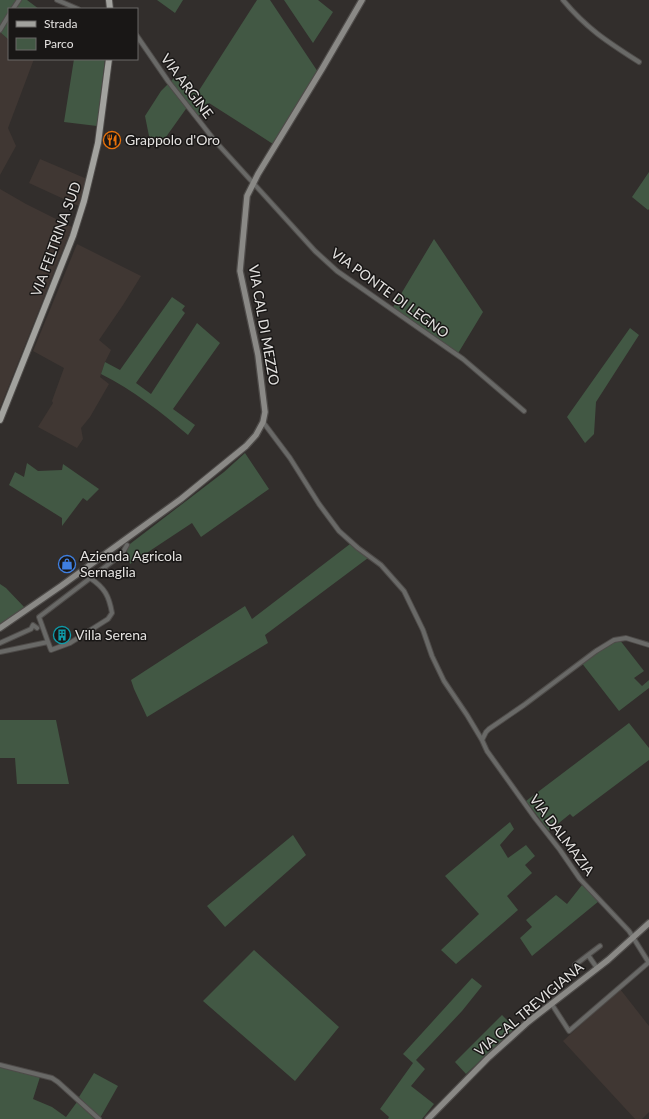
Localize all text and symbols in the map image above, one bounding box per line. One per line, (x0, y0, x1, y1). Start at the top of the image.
legend (8, 8, 138, 60)
text: Strada (44, 16, 77, 31)
text: Parco (44, 36, 74, 51)
street label: VIA ARGINE (158, 50, 217, 121)
restaurant icon: Grappolo d'Oro (102, 130, 122, 150)
place label: Grappolo d'Oro (125, 131, 220, 148)
street label: VIA FELTRINA SUD (27, 179, 84, 298)
street label: VIA PONTE DI LEGNO (328, 244, 453, 341)
street label: VIA CAL DI MEZZO (246, 263, 283, 387)
place label: Azienda Agricola Sernaglia (80, 547, 182, 580)
shop icon: Azienda Agricola Sernaglia (57, 554, 77, 574)
building icon: Villa Serena (52, 625, 72, 645)
place label: Villa Serena (75, 626, 147, 643)
street label: VIA DALMAZIA (526, 791, 599, 879)
street label: VIA CAL TREVIGIANA (471, 958, 587, 1059)

